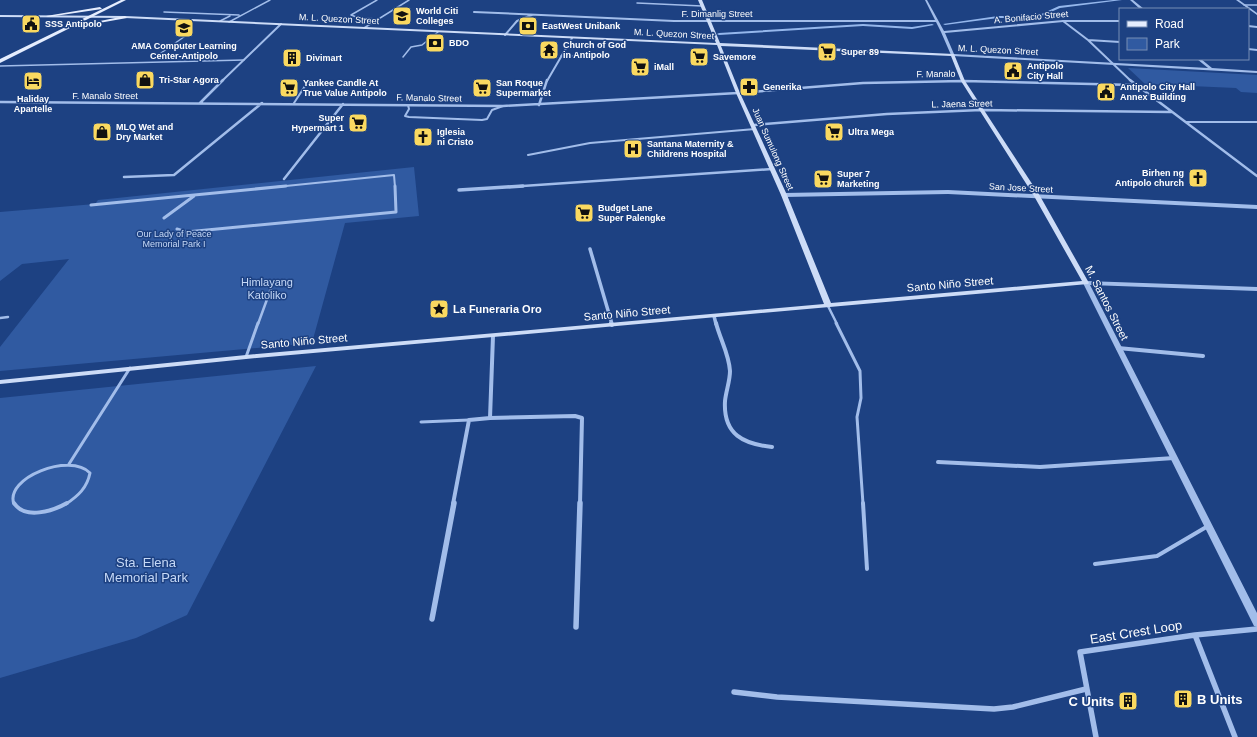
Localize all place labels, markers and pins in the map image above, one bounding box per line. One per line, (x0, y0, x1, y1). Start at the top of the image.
school or university icon: World Citi Colleges (391, 5, 413, 27)
place label: World Citi Colleges (416, 6, 458, 26)
public building icon: SSS Antipolo (20, 13, 42, 35)
bank icon: EastWest Unibank (517, 15, 539, 37)
school or university icon: AMA Computer Learning Center-Antipolo (173, 17, 195, 39)
place label: SSS Antipolo (45, 19, 102, 29)
place label: EastWest Unibank (542, 21, 621, 31)
bank icon: BDO (424, 32, 446, 54)
place label: BDO (449, 38, 469, 48)
temple icon: Church of God in Antipolo (538, 39, 560, 61)
place label: Church of God in Antipolo (563, 40, 626, 60)
place label: AMA Computer Learning Center-Antipolo (131, 41, 237, 61)
supermarket icon: Super 89 (816, 41, 838, 63)
supermarket icon: Savemore (688, 46, 710, 68)
building icon: Divimart (281, 47, 303, 69)
place label: Super 89 (841, 47, 879, 57)
place label: Savemore (713, 52, 756, 62)
place label: Divimart (306, 53, 342, 63)
supermarket icon: iMall (629, 56, 651, 78)
public building icon: Antipolo City Hall (1002, 60, 1024, 82)
place label: Antipolo City Hall (1027, 61, 1064, 81)
place label: iMall (654, 62, 674, 72)
shop icon: Tri-Star Agora (134, 69, 156, 91)
hotel icon: Haliday Apartelle (22, 70, 44, 92)
place label: Tri-Star Agora (159, 75, 220, 85)
pharmacy icon: Generika (738, 76, 760, 98)
supermarket icon: Yankee Candle At True Value Antipolo (278, 77, 300, 99)
supermarket icon: San Roque Supermarket (471, 77, 493, 99)
place label: Yankee Candle At True Value Antipolo (303, 78, 387, 98)
place label: San Roque Supermarket (496, 78, 551, 98)
public building icon: Antipolo City Hall Annex Building (1095, 81, 1117, 103)
place label: Generika (763, 82, 803, 92)
place label: Antipolo City Hall Annex Building (1120, 82, 1195, 102)
place label: Haliday Apartelle (14, 94, 52, 114)
supermarket icon: Super Hypermart 1 (347, 112, 369, 134)
place label: Super Hypermart 1 (291, 113, 344, 133)
shop icon: MLQ Wet and Dry Market (91, 121, 113, 143)
supermarket icon: Ultra Mega (823, 121, 845, 143)
place label: MLQ Wet and Dry Market (116, 122, 173, 142)
church icon: Iglesia ni Cristo (412, 126, 434, 148)
place label: Iglesia ni Cristo (437, 127, 474, 147)
place label: Ultra Mega (848, 127, 895, 137)
hospital icon: Santana Maternity & Childrens Hospital (622, 138, 644, 160)
place label: Santana Maternity & Childrens Hospital (647, 139, 734, 159)
church icon: Birhen ng Antipolo church (1187, 167, 1209, 189)
supermarket icon: Super 7 Marketing (812, 168, 834, 190)
place label: Birhen ng Antipolo church (1115, 168, 1184, 188)
place label: Super 7 Marketing (837, 169, 880, 189)
supermarket icon: Budget Lane Super Palengke (573, 202, 595, 224)
place label: Budget Lane Super Palengke (598, 203, 666, 223)
place icon: La Funeraria Oro (428, 298, 450, 320)
place label: La Funeraria Oro (453, 303, 542, 315)
building icon: B Units (1172, 688, 1194, 710)
building icon: C Units (1117, 690, 1139, 712)
place label: B Units (1197, 692, 1243, 707)
place label: C Units (1069, 694, 1114, 709)

